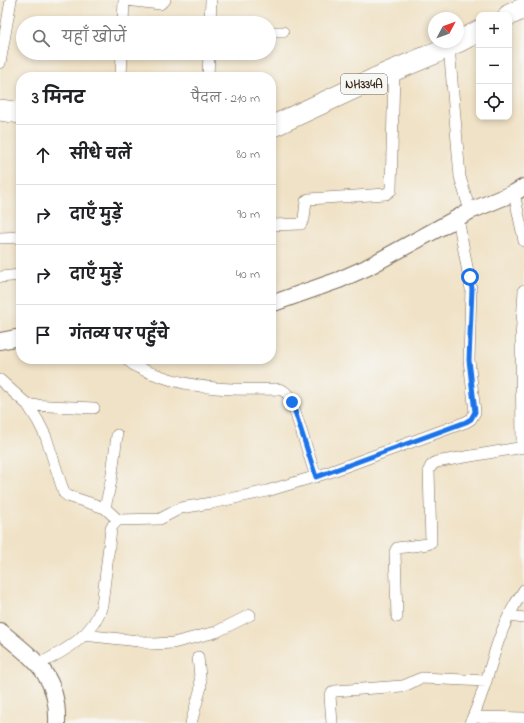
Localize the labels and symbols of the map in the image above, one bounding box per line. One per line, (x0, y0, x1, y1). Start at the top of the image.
north arrow (428, 12, 464, 48)
road number: NH334A (341, 74, 387, 94)
route start (461, 268, 479, 286)
route end (283, 393, 301, 411)

